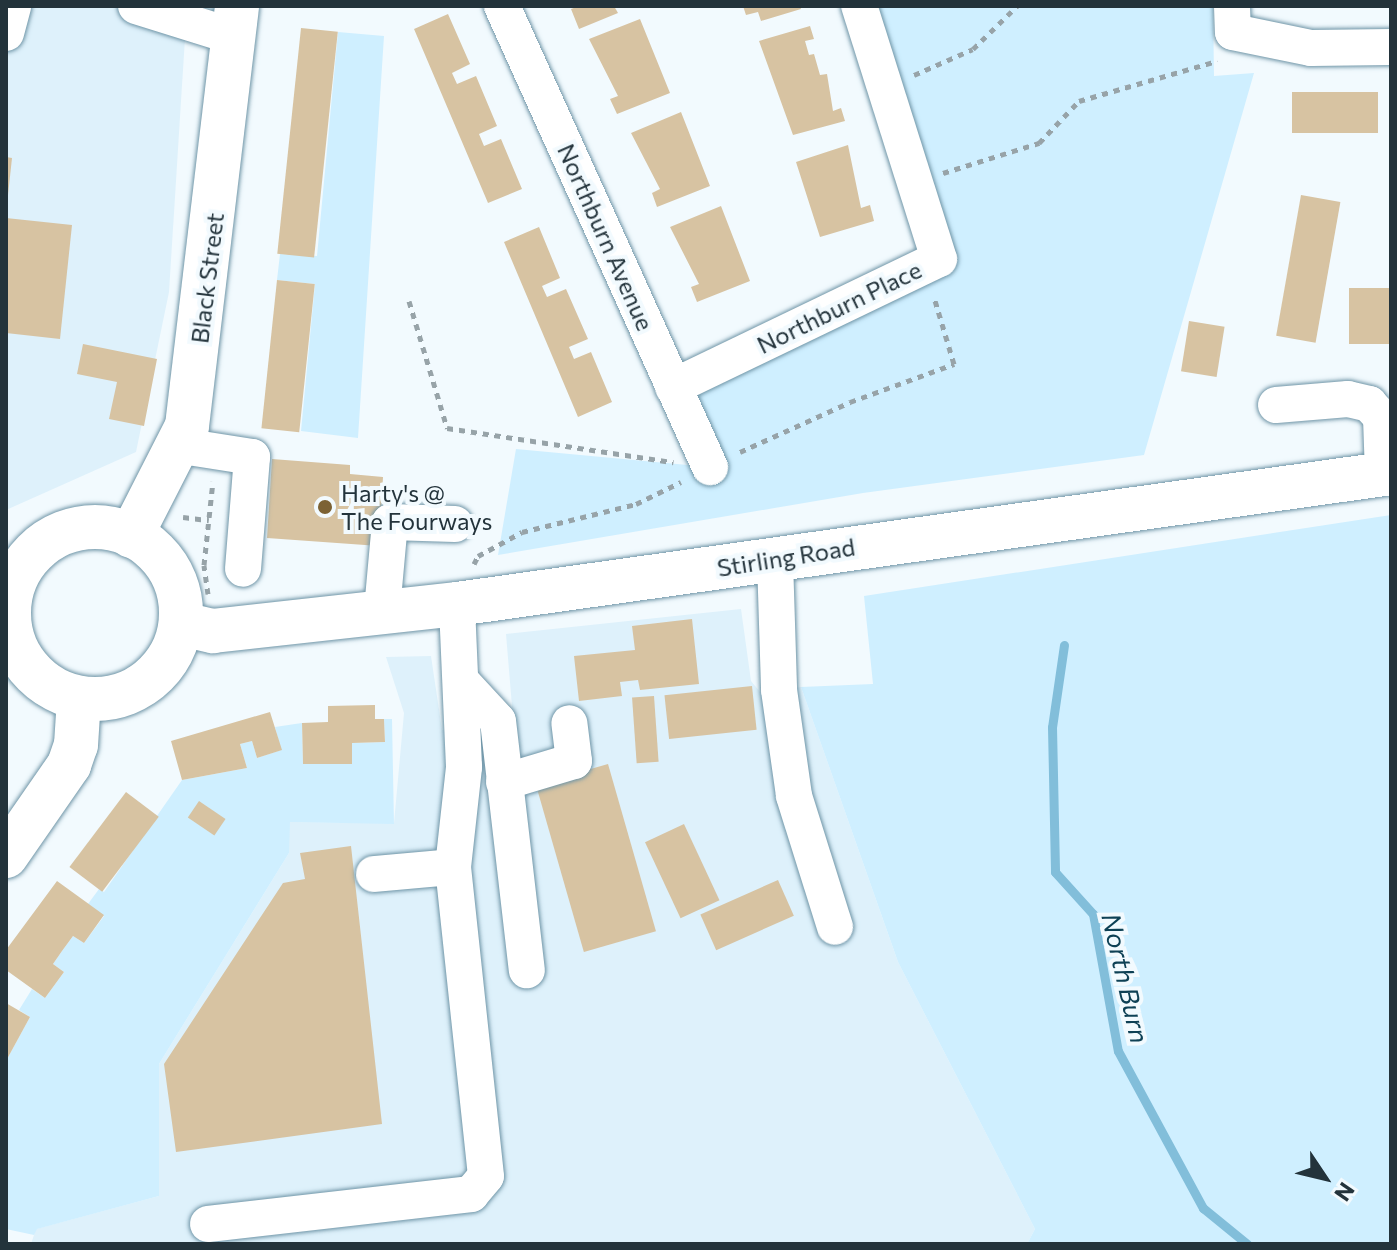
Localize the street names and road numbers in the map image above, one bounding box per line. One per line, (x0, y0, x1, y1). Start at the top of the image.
street label: Northburn Avenue (552, 139, 660, 335)
street label: Black Street (185, 211, 229, 345)
street label: Northburn Place (752, 255, 926, 359)
street label: Stirling Road (715, 532, 857, 582)

